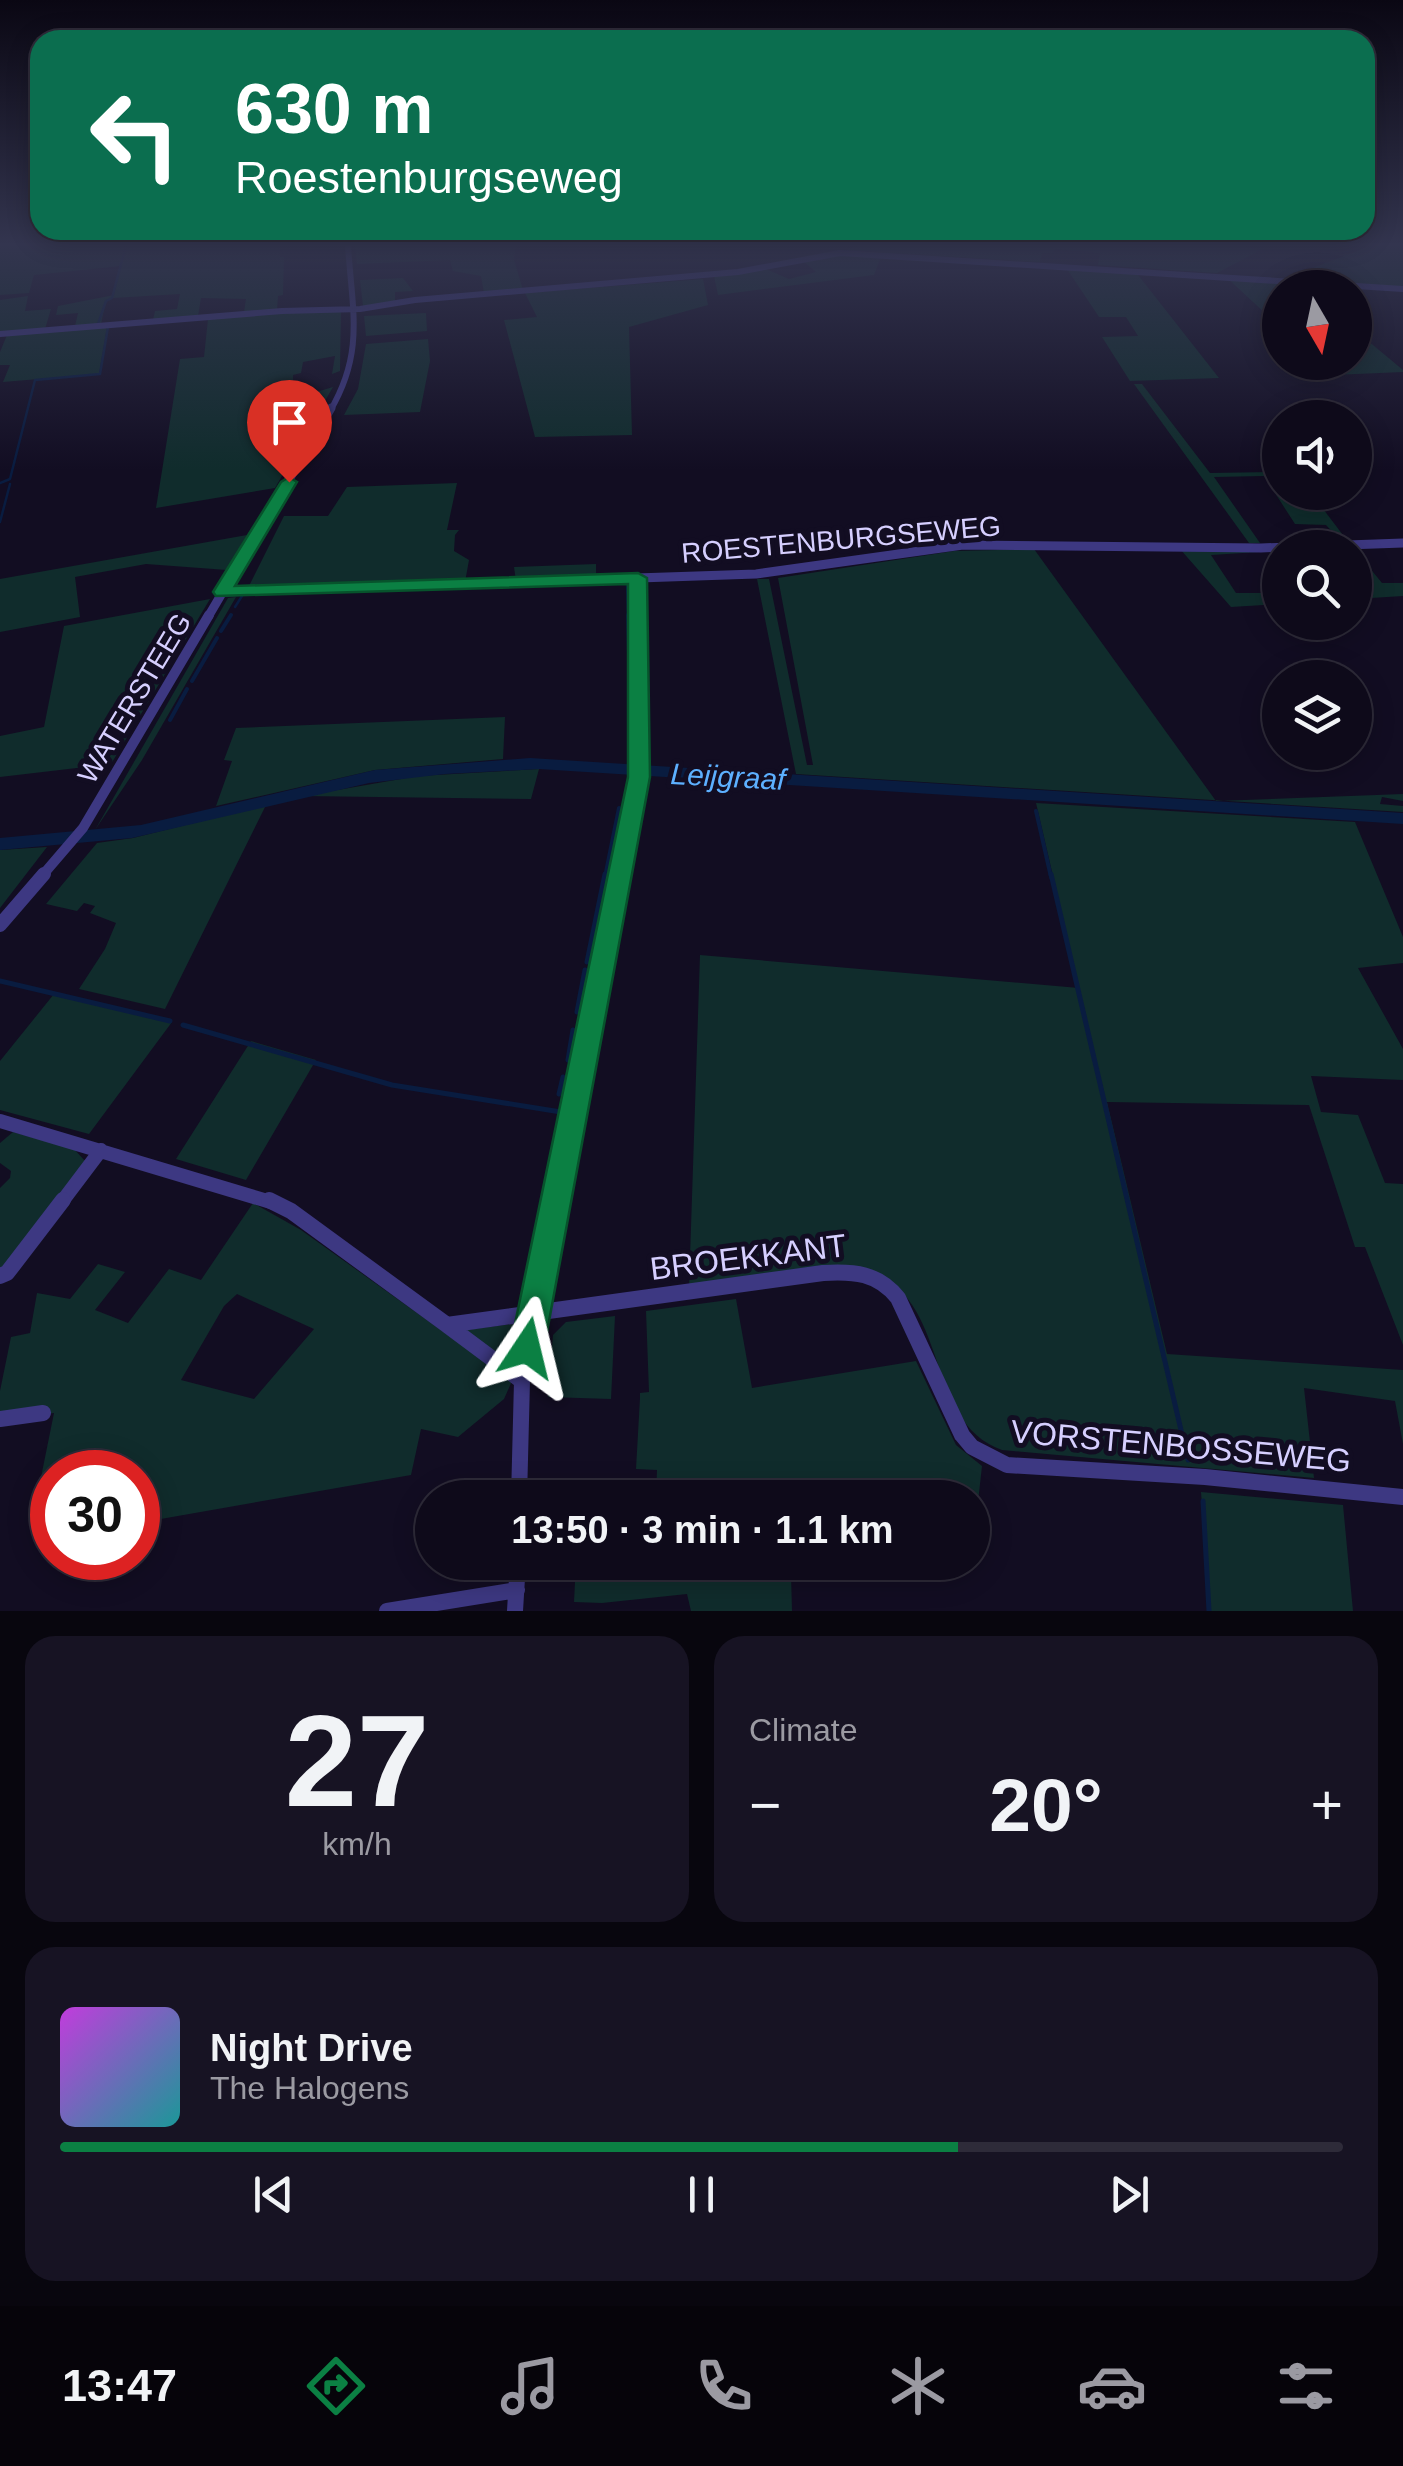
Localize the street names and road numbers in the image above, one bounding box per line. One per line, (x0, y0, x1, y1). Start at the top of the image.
street label: ROESTENBURGSEWEG (680, 510, 1002, 569)
street label: WATERSTEEG (71, 608, 197, 789)
street label: BROEKKANT (648, 1227, 848, 1287)
street label: VORSTENBOSSEWEG (1009, 1413, 1353, 1479)

